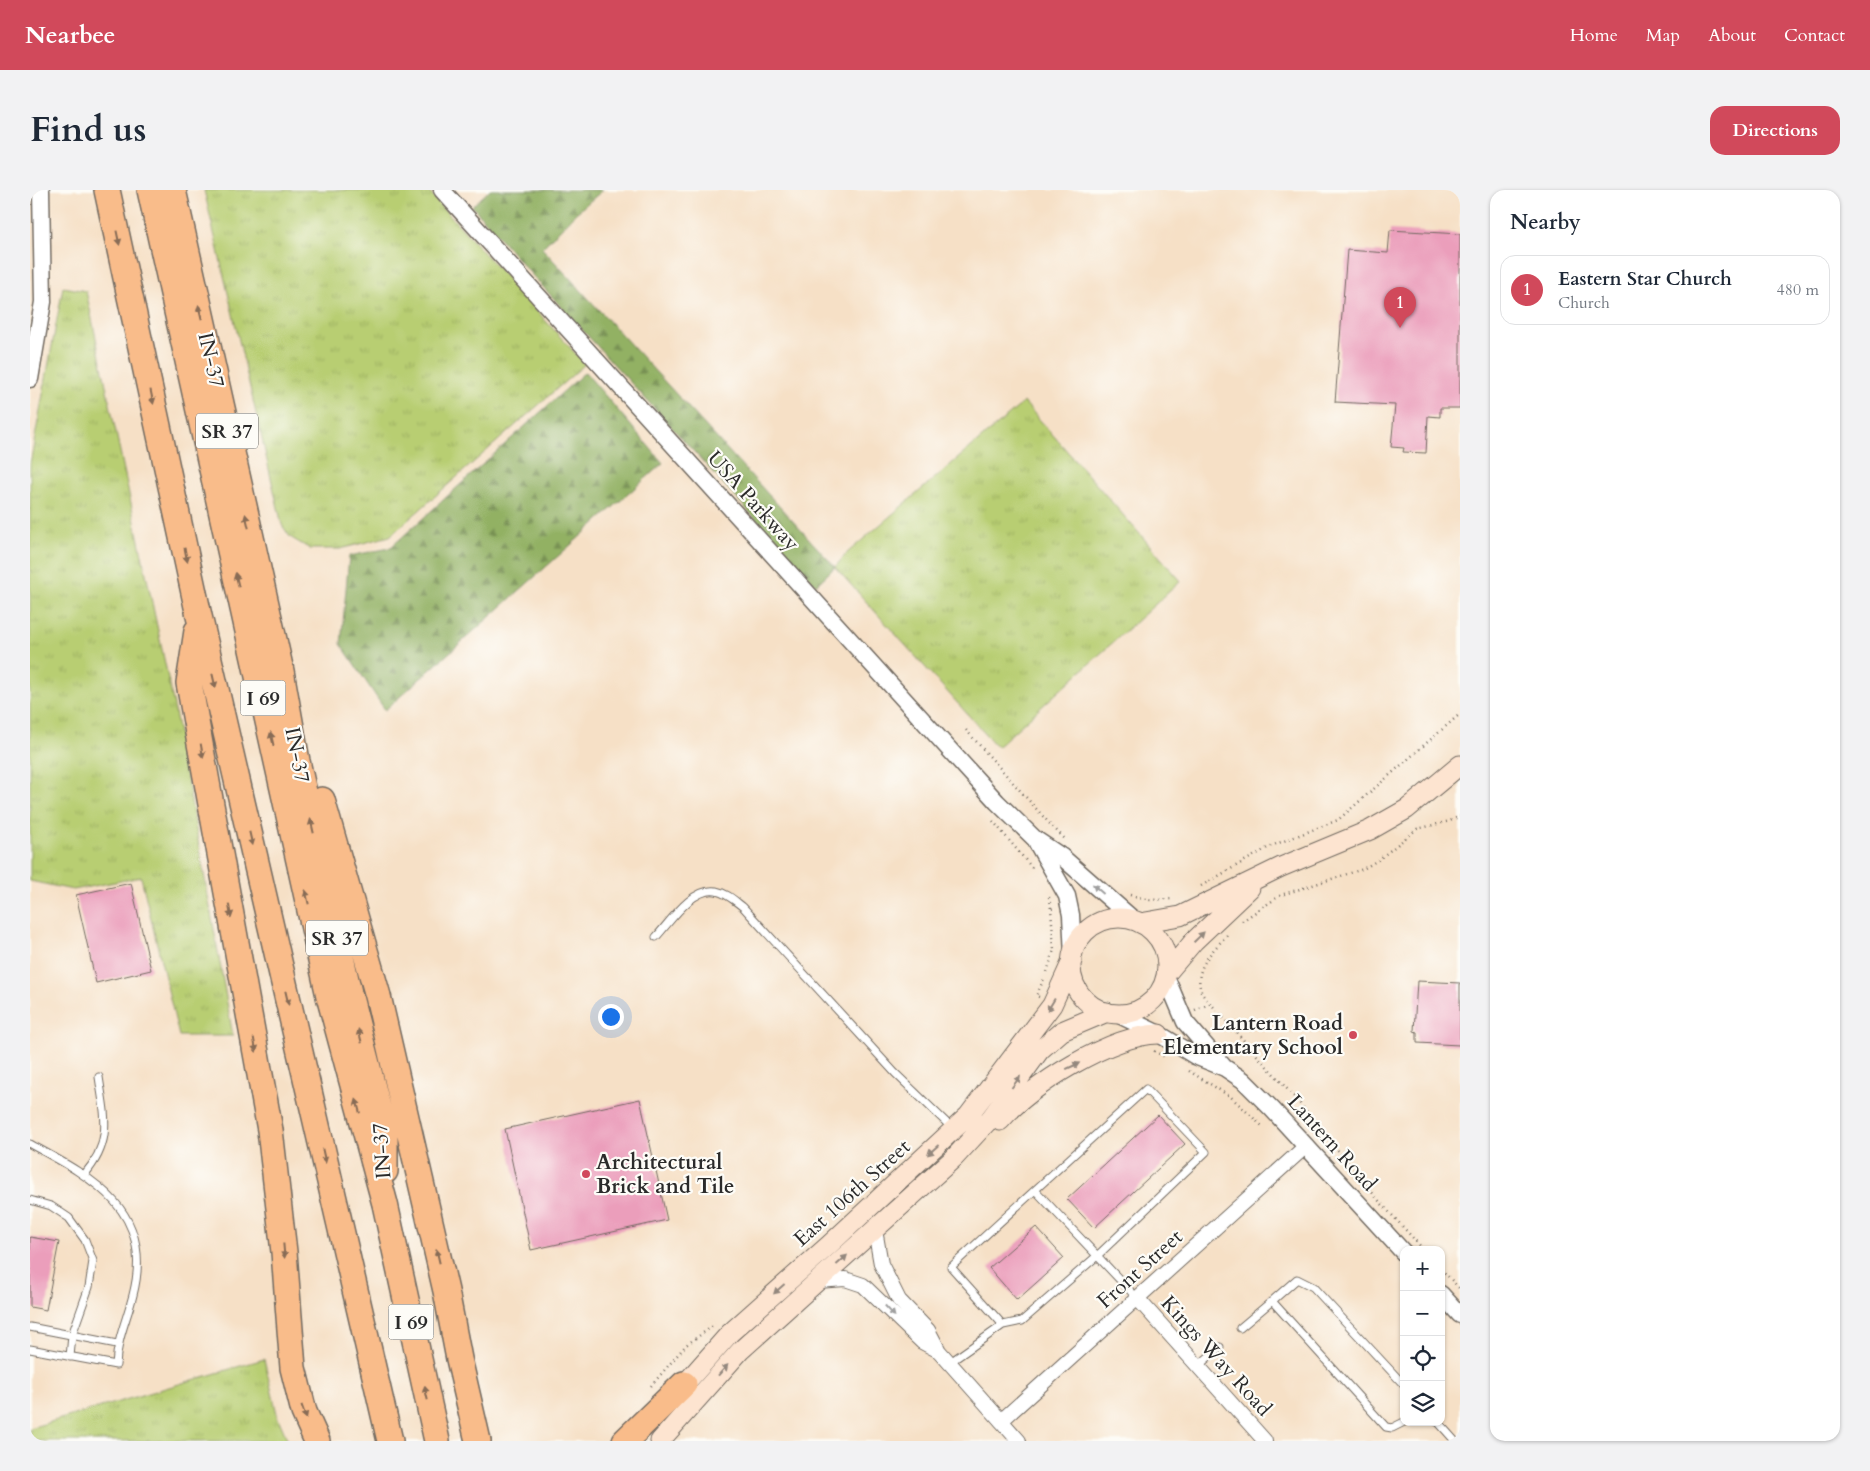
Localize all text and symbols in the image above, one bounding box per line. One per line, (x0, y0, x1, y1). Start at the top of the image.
text: Nearbee (25, 19, 115, 52)
text: Home (1570, 23, 1618, 48)
text: Map (1646, 23, 1680, 48)
text: About (1708, 23, 1756, 48)
text: Contact (1784, 23, 1845, 48)
text: Find us (30, 106, 146, 154)
button: Directions (1710, 106, 1840, 155)
text: Nearby (1510, 208, 1581, 237)
one-way arrow (114, 230, 122, 245)
text: Eastern Star Church (1558, 266, 1732, 292)
text: 1 (1523, 279, 1531, 301)
text: 480 m (1777, 279, 1819, 301)
pin: 1 (1384, 287, 1416, 328)
text: Church (1558, 292, 1610, 314)
one-way arrow (196, 304, 204, 319)
street label: IN-37 (191, 329, 231, 391)
one-way arrow (148, 389, 156, 404)
road number: SR 37 (196, 414, 258, 448)
street label: USA Parkway (700, 445, 806, 557)
one-way arrow (243, 514, 251, 529)
one-way arrow (182, 548, 190, 563)
one-way arrow (233, 573, 241, 588)
one-way arrow (210, 673, 218, 688)
road number: I 69 (240, 680, 286, 716)
street label: IN-37 (277, 725, 317, 785)
one-way arrow (268, 731, 276, 746)
one-way arrow (198, 743, 206, 759)
one-way arrow (308, 819, 316, 834)
one-way arrow (247, 832, 255, 847)
one-way arrow (1092, 883, 1104, 895)
one-way arrow (303, 890, 311, 905)
one-way arrow (227, 903, 235, 919)
road number: SR 37 (306, 920, 368, 956)
one-way arrow (1193, 931, 1205, 943)
one-way arrow (283, 990, 291, 1005)
one-way arrow (1047, 997, 1055, 1012)
your location (598, 1004, 624, 1030)
place label: Lantern Road Elementary School (1163, 1009, 1343, 1062)
one-way arrow (356, 1028, 364, 1043)
marker: Lantern Road Elementary School (1347, 1029, 1359, 1041)
one-way arrow (252, 1038, 260, 1054)
one-way arrow (1066, 1061, 1080, 1069)
one-way arrow (1011, 1076, 1022, 1089)
street label: Lantern Road (1281, 1088, 1383, 1198)
one-way arrow (354, 1099, 362, 1114)
street label: IN-37 (366, 1122, 398, 1180)
street label: East 106th Street (787, 1132, 917, 1253)
one-way arrow (927, 1144, 939, 1156)
one-way arrow (320, 1148, 328, 1163)
place label: Architectural Brick and Tile (596, 1148, 734, 1201)
marker: Architectural Brick and Tile (580, 1168, 592, 1180)
street label: Front Street (1091, 1223, 1189, 1315)
one-way arrow (280, 1244, 288, 1260)
map controls (1400, 1246, 1445, 1426)
button: + (1400, 1246, 1445, 1291)
one-way arrow (434, 1249, 442, 1264)
one-way arrow (835, 1254, 848, 1265)
one-way arrow (773, 1283, 786, 1294)
street label: Kings Way Road (1154, 1289, 1278, 1423)
button: − (1400, 1291, 1445, 1336)
road number: I 69 (388, 1304, 434, 1340)
one-way arrow (885, 1304, 896, 1317)
button: locate (1400, 1336, 1445, 1381)
one-way arrow (717, 1364, 729, 1376)
button: layers (1400, 1381, 1445, 1426)
one-way arrow (422, 1386, 430, 1401)
one-way arrow (300, 1405, 308, 1420)

